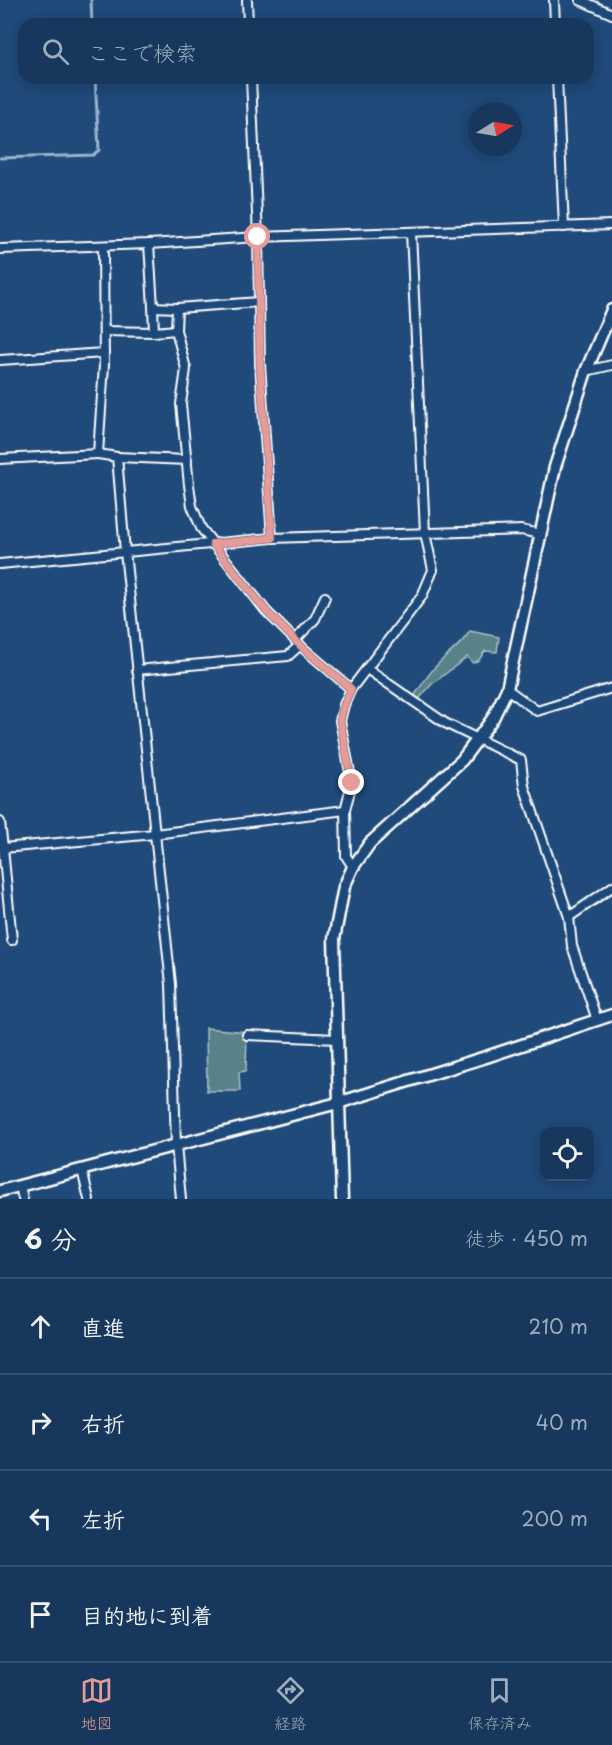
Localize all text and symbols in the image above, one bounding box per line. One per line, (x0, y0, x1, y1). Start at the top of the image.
search box (18, 18, 594, 84)
icon: search (39, 35, 72, 68)
text: ここで検索 (87, 35, 197, 68)
north arrow (468, 102, 522, 156)
route start (244, 223, 270, 249)
route end (338, 769, 364, 795)
map controls (540, 1127, 594, 1181)
button: locate (540, 1127, 594, 1181)
text: 6 分 (24, 1219, 77, 1258)
text: 徒歩 · 450 m (465, 1223, 588, 1253)
icon: ahead (24, 1310, 57, 1343)
text: 直進 (81, 1310, 125, 1343)
text: 210 m (529, 1311, 588, 1341)
icon: right (24, 1406, 57, 1439)
text: 右折 (81, 1406, 125, 1439)
text: 40 m (536, 1407, 588, 1437)
icon: left (24, 1502, 57, 1535)
text: 左折 (81, 1502, 125, 1535)
text: 200 m (521, 1503, 588, 1533)
icon: arrive (24, 1598, 57, 1631)
text: 目的地に到着 (81, 1598, 213, 1631)
tab: 地図 (80, 1674, 113, 1734)
tab: 経路 (274, 1674, 307, 1734)
tab: 保存済み (468, 1674, 532, 1734)

